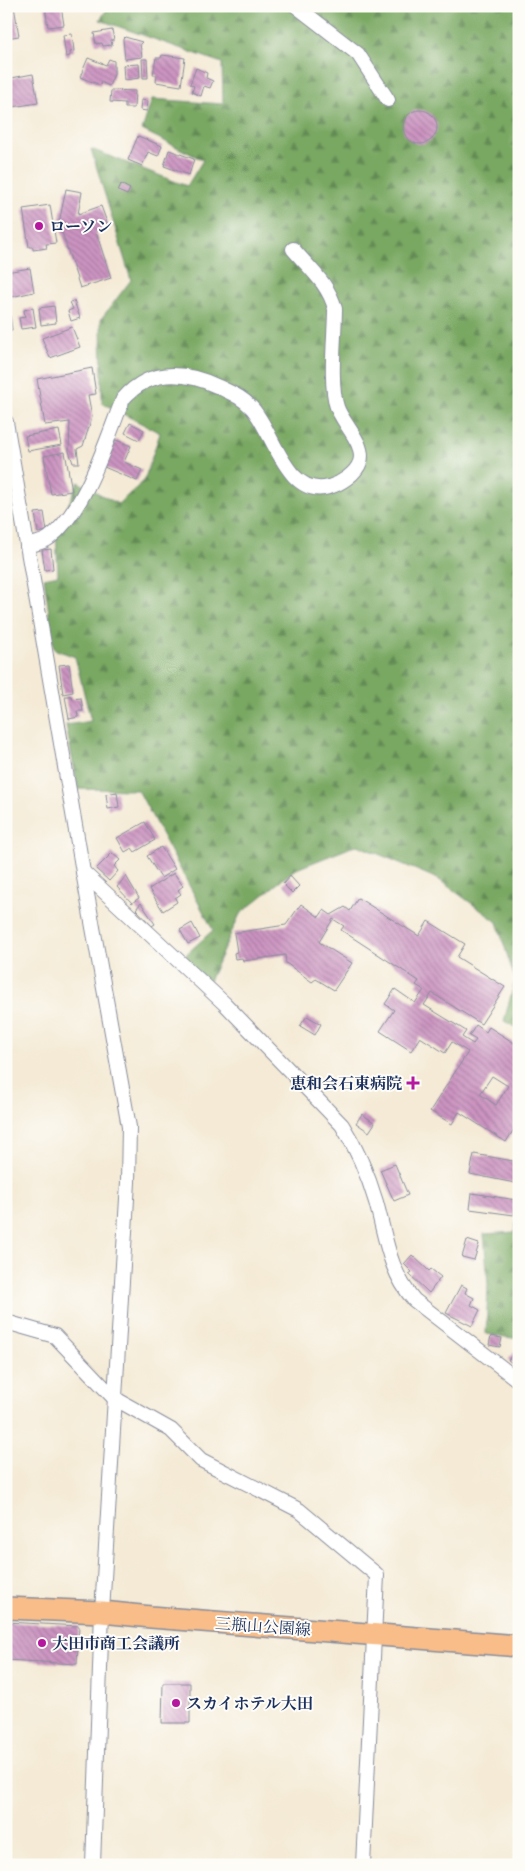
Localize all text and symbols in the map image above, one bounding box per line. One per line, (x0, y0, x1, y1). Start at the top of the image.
place label: ローソン (49, 216, 112, 236)
marker: ローソン (33, 220, 45, 232)
place label: 恵和会石東病院 (290, 1073, 402, 1093)
marker: 恵和会石東病院 (406, 1076, 420, 1090)
street label: 三瓶山公園線 (214, 1613, 312, 1639)
place label: 大田市商工会議所 (52, 1633, 180, 1653)
marker: 大田市商工会議所 (36, 1637, 48, 1649)
place label: スカイホテル大田 (186, 1693, 313, 1713)
marker: スカイホテル大田 (170, 1697, 182, 1709)

